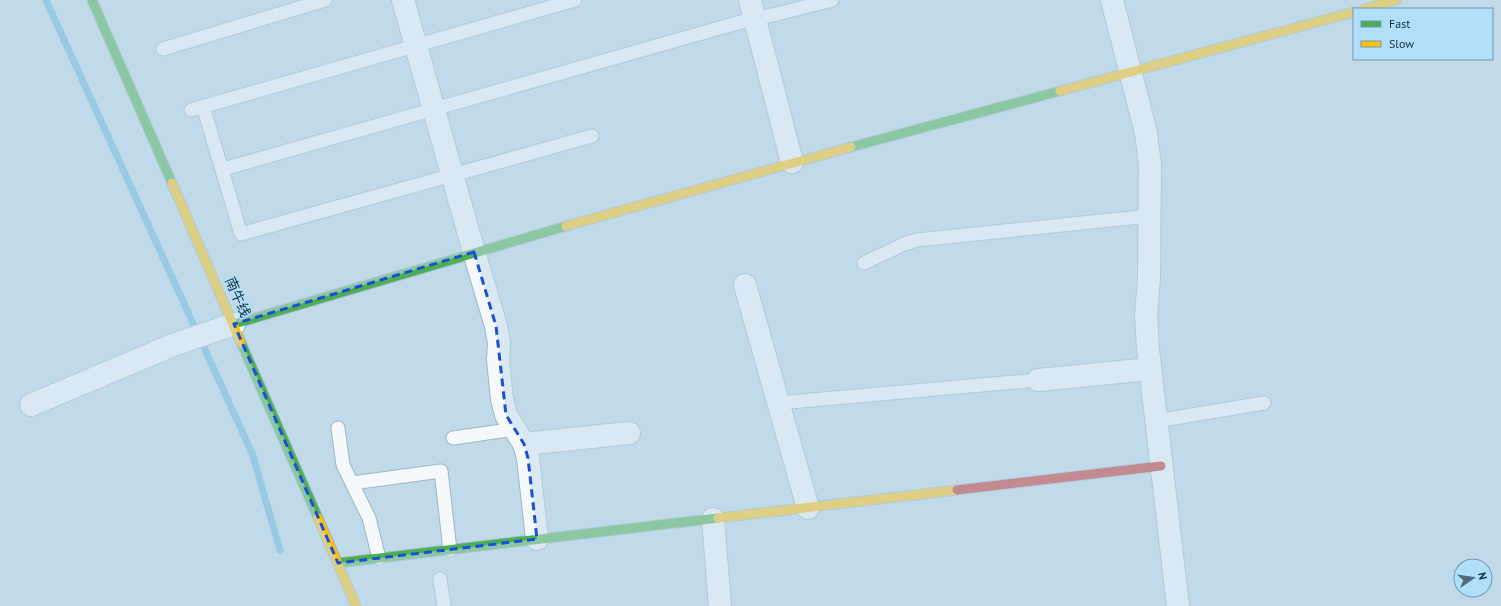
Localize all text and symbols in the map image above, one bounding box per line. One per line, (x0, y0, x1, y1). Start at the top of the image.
legend (1353, 8, 1493, 60)
text: Fast (1389, 16, 1410, 31)
text: Slow (1389, 36, 1414, 51)
street label: 南牛线 (221, 274, 255, 320)
north arrow (1453, 558, 1493, 598)
text: N (1475, 571, 1490, 581)

